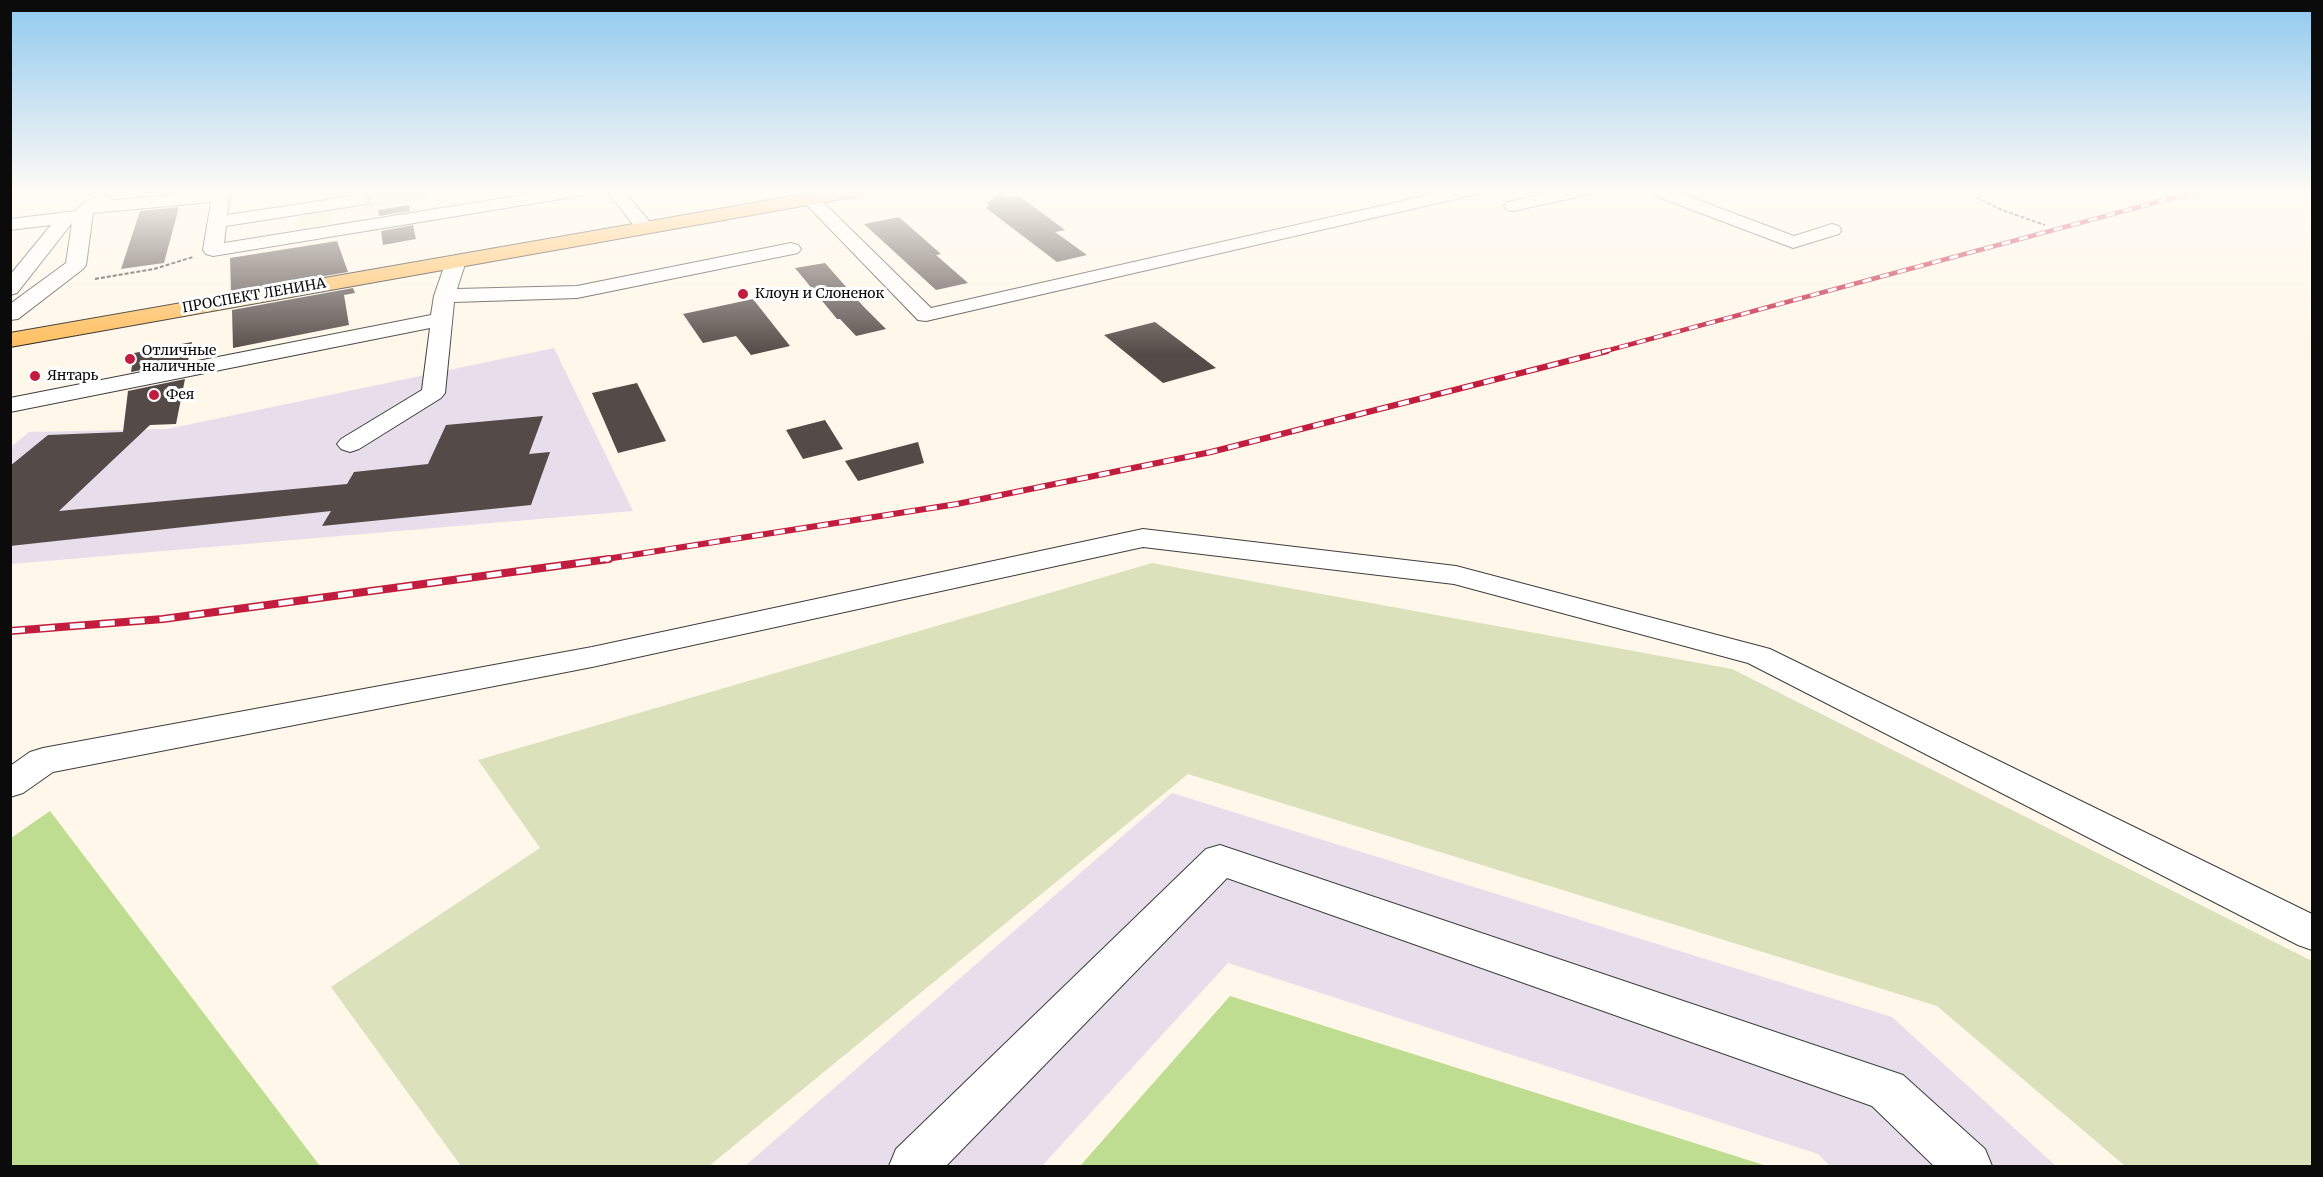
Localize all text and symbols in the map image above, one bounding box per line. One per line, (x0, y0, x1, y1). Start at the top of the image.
street label: ПРОСПЕКТ ЛЕНИНА (181, 275, 327, 317)
place label: Клоун и Слоненок (755, 286, 884, 302)
marker: Клоун и Слоненок (736, 287, 750, 301)
place label: Отличные наличные (142, 343, 216, 376)
marker: Отличные наличные (123, 352, 137, 366)
place label: Янтарь (47, 368, 98, 384)
marker: Янтарь (28, 369, 42, 383)
place label: Фея (166, 387, 194, 403)
marker: Фея (147, 388, 161, 402)

